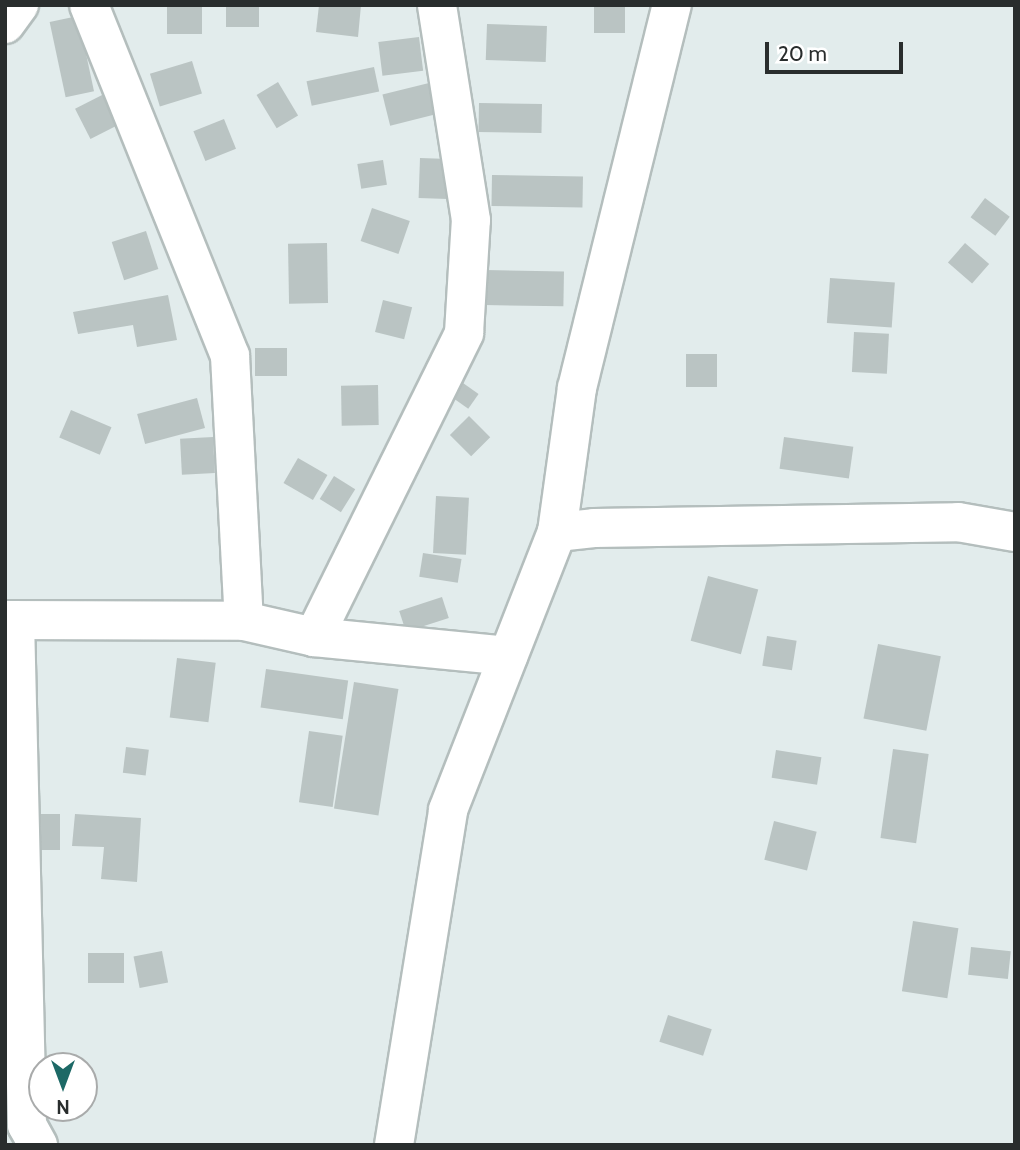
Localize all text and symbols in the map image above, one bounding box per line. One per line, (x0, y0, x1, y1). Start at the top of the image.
scale bar (768, 28, 906, 72)
text: 20 m (778, 41, 827, 66)
north arrow (28, 1052, 98, 1122)
text: N (56, 1095, 70, 1118)

